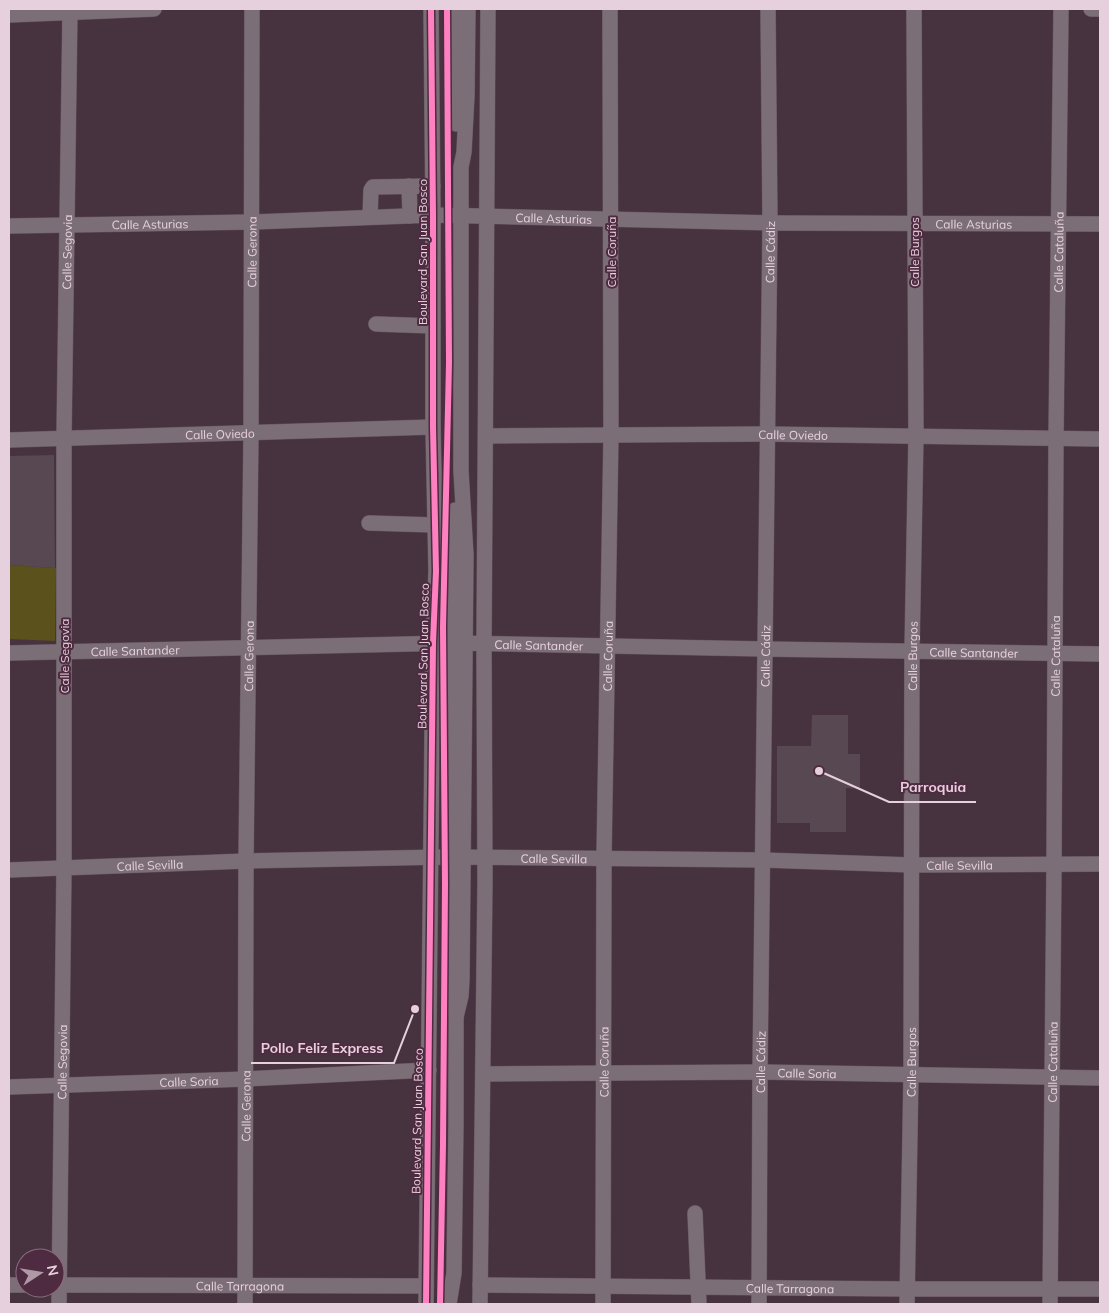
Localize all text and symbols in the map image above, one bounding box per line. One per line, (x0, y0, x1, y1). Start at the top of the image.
street label: Boulevard San Juan Bosco (415, 179, 430, 325)
street label: Calle Asturias (515, 209, 592, 226)
street label: Calle Cataluña (1050, 211, 1066, 293)
street label: Calle Segovia (59, 214, 75, 290)
street label: Calle Asturias (111, 216, 189, 232)
street label: Calle Gerona (244, 216, 259, 288)
street label: Calle Asturias (935, 216, 1012, 231)
street label: Calle Coruña (604, 217, 619, 287)
street label: Calle Burgos (907, 217, 922, 287)
street label: Calle Cádiz (762, 221, 778, 283)
street label: Calle Oviedo (185, 425, 255, 442)
street label: Calle Oviedo (758, 426, 828, 442)
street label: Boulevard San Juan Bosco (414, 583, 432, 729)
street label: Calle Cataluña (1047, 615, 1063, 697)
street label: Calle Segovia (57, 618, 72, 694)
street label: Calle Gerona (240, 620, 256, 692)
street label: Calle Coruña (599, 621, 615, 692)
street label: Calle Burgos (904, 621, 920, 691)
street label: Calle Cádiz (757, 625, 773, 687)
street label: Calle Santander (494, 636, 584, 653)
street label: Calle Santander (90, 642, 180, 659)
street label: Calle Santander (929, 644, 1019, 660)
callout: Parroquia (889, 773, 976, 802)
text: Parroquia (900, 778, 966, 796)
street label: Calle Sevilla (520, 850, 587, 866)
street label: Calle Sevilla (116, 856, 184, 873)
street label: Calle Sevilla (926, 857, 993, 872)
street label: Calle Cataluña (1044, 1021, 1060, 1103)
street label: Calle Segovia (54, 1024, 70, 1100)
street label: Calle Coruña (596, 1027, 611, 1097)
street label: Calle Burgos (903, 1027, 919, 1097)
street label: Calle Cádiz (752, 1031, 768, 1093)
callout: Pollo Feliz Express (251, 1034, 394, 1063)
text: Pollo Feliz Express (261, 1039, 383, 1057)
street label: Boulevard San Juan Bosco (408, 1048, 426, 1194)
street label: Calle Soria (777, 1065, 837, 1081)
street label: Calle Gerona (238, 1070, 253, 1142)
street label: Calle Soria (159, 1072, 219, 1089)
north arrow (15, 1248, 65, 1298)
text: N (43, 1263, 63, 1277)
street label: Calle Tarragona (196, 1278, 284, 1293)
street label: Calle Tarragona (746, 1280, 834, 1296)

